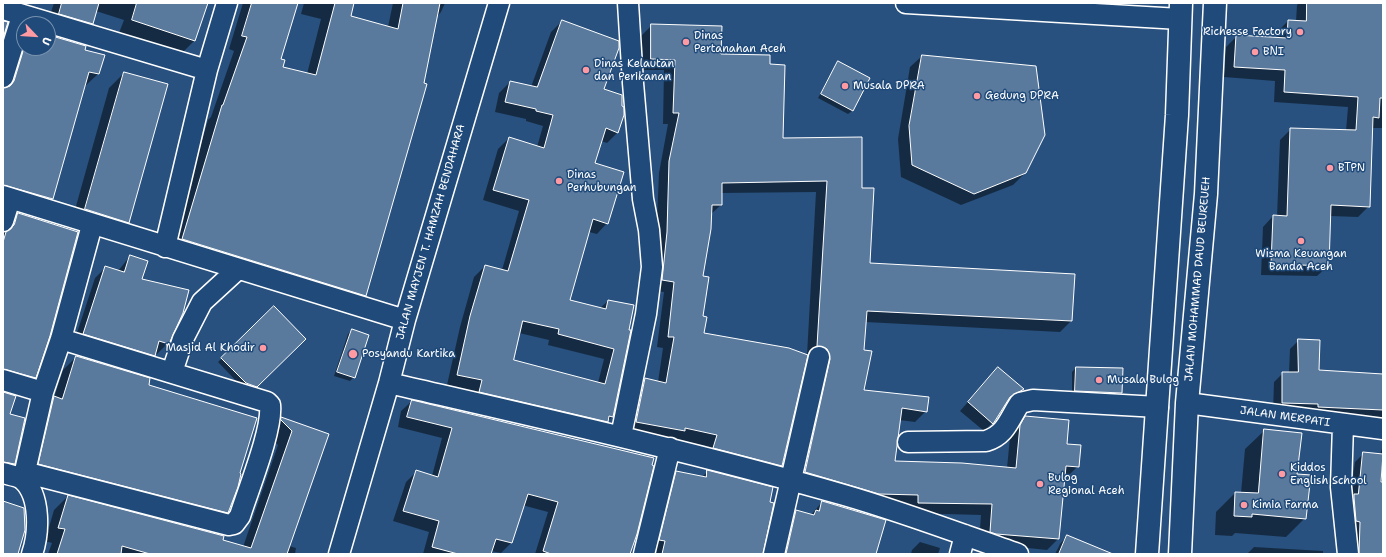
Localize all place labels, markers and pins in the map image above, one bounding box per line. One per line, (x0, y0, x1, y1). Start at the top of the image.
place label: Richesse Factory (1203, 25, 1292, 39)
marker: Richesse Factory (1295, 27, 1305, 37)
place label: Dinas Pertanahan Aceh (694, 29, 786, 55)
marker: Dinas Pertanahan Aceh (681, 37, 691, 47)
place label: BNI (1263, 45, 1284, 59)
marker: BNI (1250, 47, 1260, 57)
place label: Dinas Kelautan dan Perikanan (594, 57, 674, 83)
marker: Dinas Kelautan dan Perikanan (581, 65, 591, 75)
place label: Musala DPRA (853, 79, 925, 93)
marker: Musala DPRA (840, 81, 850, 91)
place label: Gedung DPRA (985, 89, 1059, 103)
marker: Gedung DPRA (972, 91, 982, 101)
place label: BTPN (1338, 161, 1365, 175)
marker: BTPN (1325, 163, 1335, 173)
place label: Dinas Perhubungan (567, 168, 636, 194)
marker: Dinas Perhubungan (554, 176, 564, 186)
marker: Wisma Keuangan Banda Aceh (1296, 236, 1306, 246)
place label: Wisma Keuangan Banda Aceh (1255, 247, 1347, 273)
place label: Masjid Al Khodir (165, 341, 255, 355)
marker: Masjid Al Khodir (258, 343, 268, 353)
place label: Posyandu Kartika (362, 347, 455, 361)
marker: Posyandu Kartika (347, 348, 359, 360)
place label: Musala Bulog (1107, 373, 1179, 387)
marker: Musala Bulog (1094, 375, 1104, 385)
place label: Kiddos English School (1290, 461, 1367, 487)
marker: Kiddos English School (1277, 469, 1287, 479)
place label: Bulog Regional Aceh (1048, 471, 1125, 497)
marker: Bulog Regional Aceh (1035, 479, 1045, 489)
place label: Kimia Farma (1252, 498, 1318, 512)
marker: Kimia Farma (1239, 500, 1249, 510)

